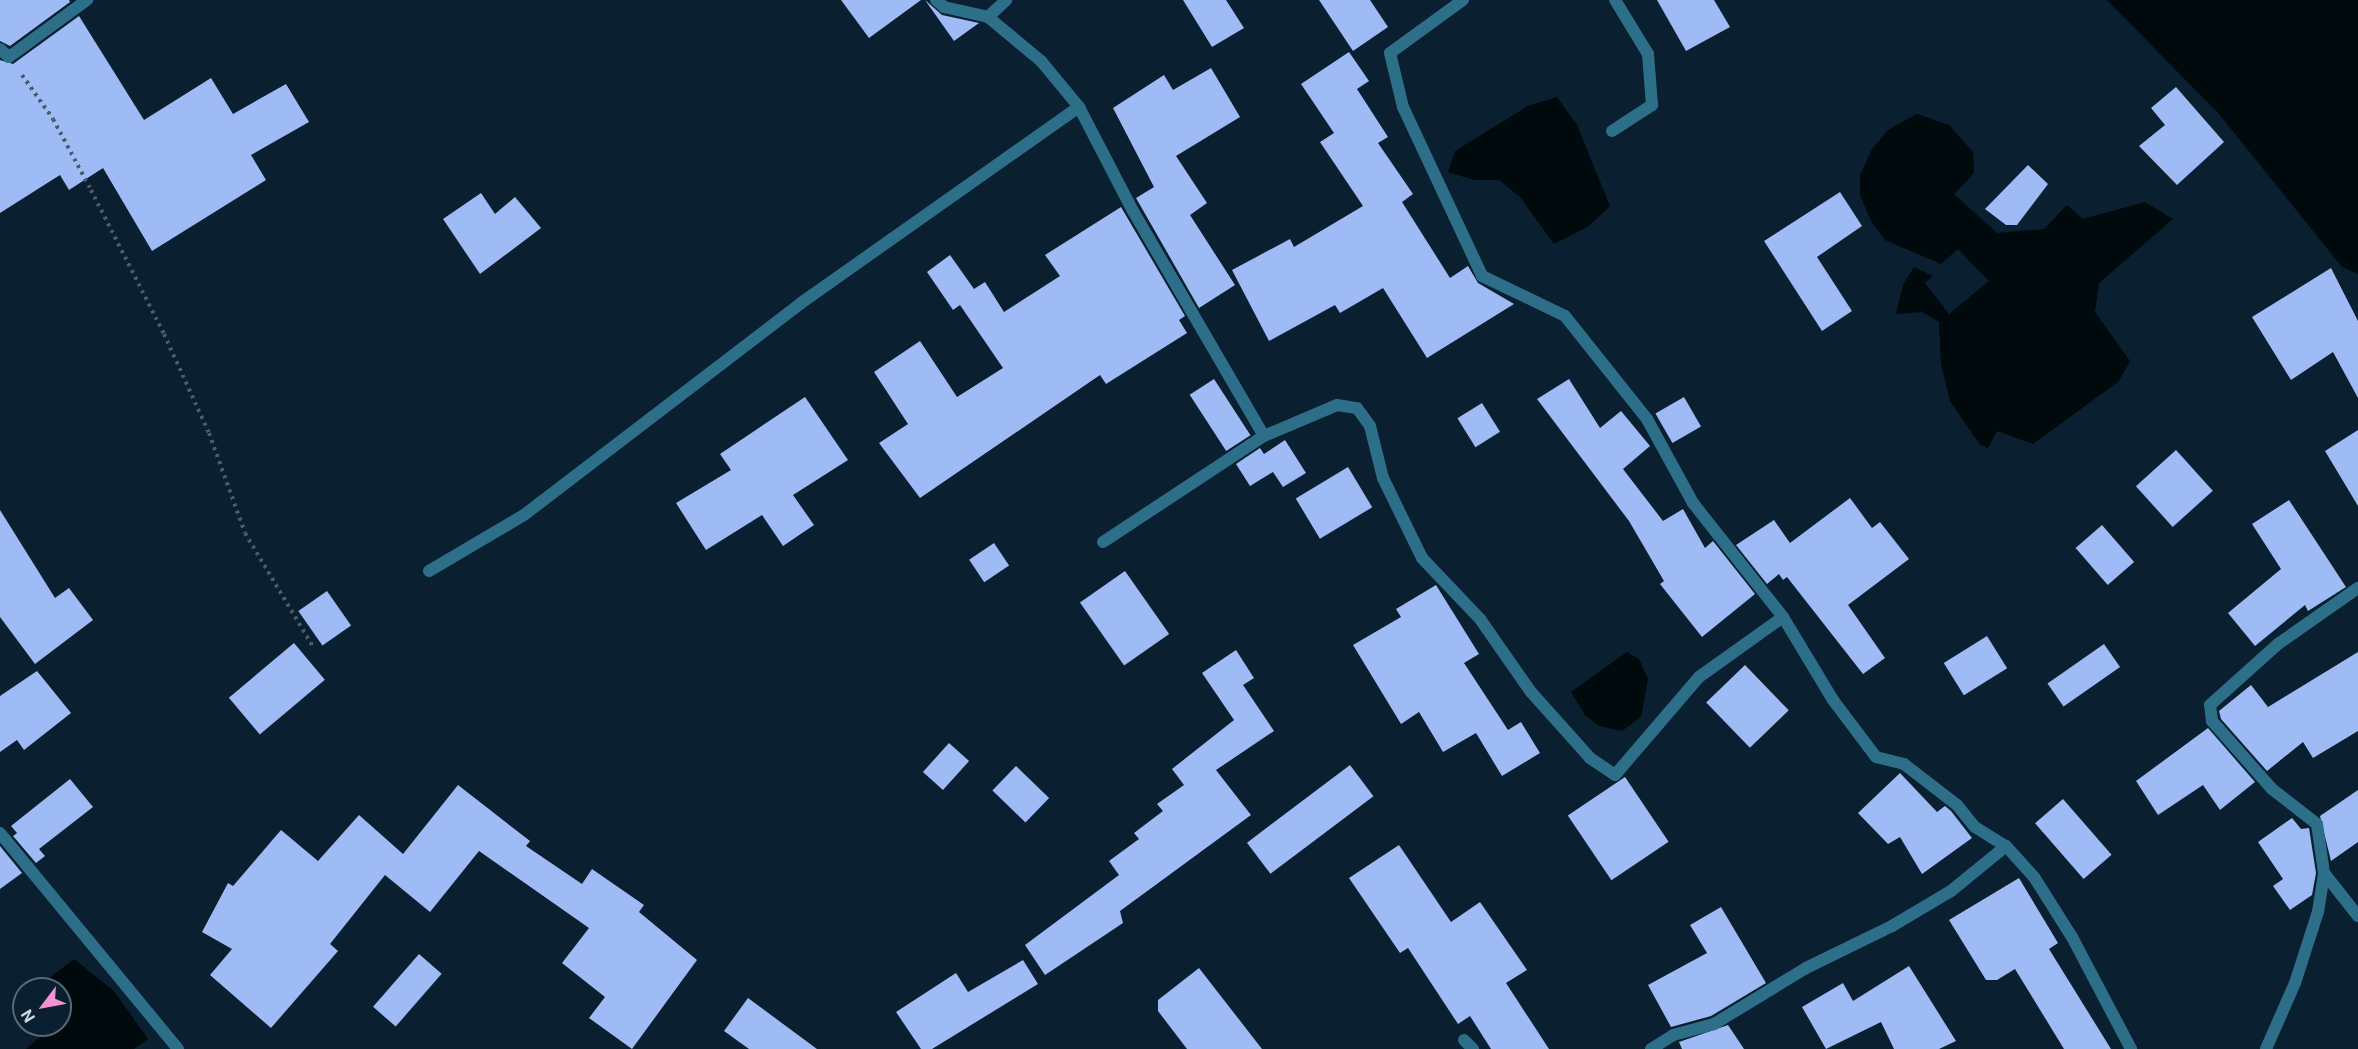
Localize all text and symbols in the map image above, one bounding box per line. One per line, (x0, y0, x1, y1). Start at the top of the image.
north arrow (12, 977, 72, 1037)
text: N (17, 1006, 39, 1026)

